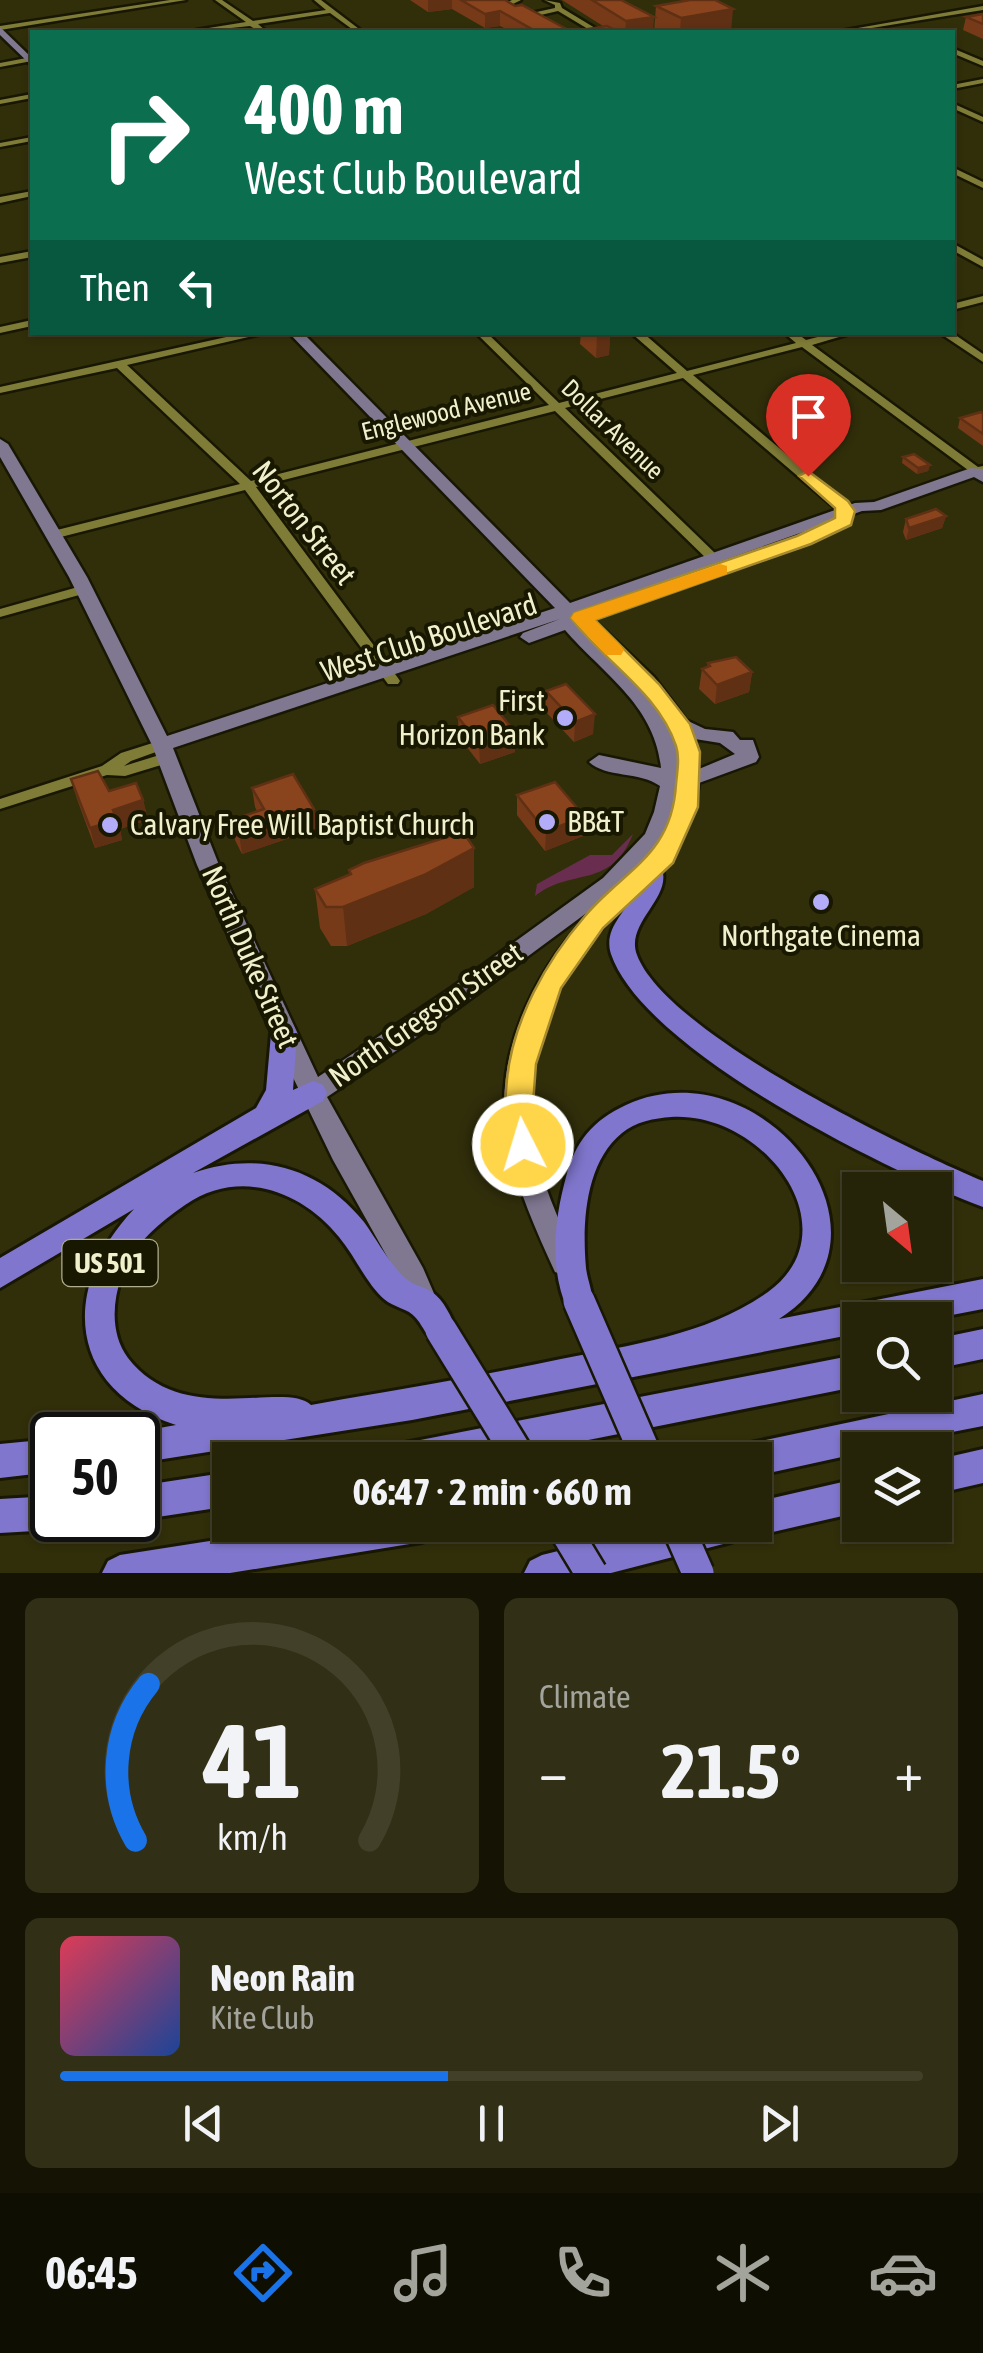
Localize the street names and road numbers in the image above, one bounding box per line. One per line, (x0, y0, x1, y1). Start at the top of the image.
street label: Dollar Avenue (556, 374, 670, 484)
street label: Englewood Avenue (358, 376, 534, 446)
street label: Norton Street (246, 454, 364, 591)
street label: West Club Boulevard (316, 586, 541, 688)
street label: North Duke Street (196, 861, 306, 1053)
street label: North Gregson Street (322, 935, 529, 1094)
road number: US 501 (62, 1240, 158, 1286)

